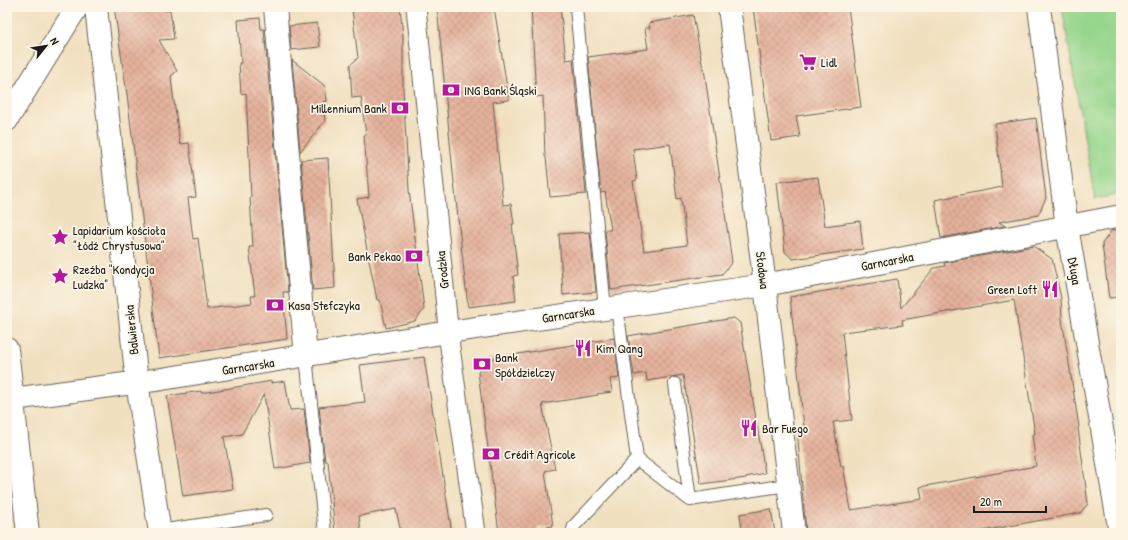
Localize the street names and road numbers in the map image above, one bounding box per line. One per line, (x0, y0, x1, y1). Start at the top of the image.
street label: Garncarska (859, 247, 915, 275)
street label: Grodzka (431, 250, 453, 290)
street label: Słodowa (752, 250, 774, 290)
street label: Długa (1064, 256, 1086, 286)
street label: Garncarska (540, 301, 596, 327)
street label: Balwierska (119, 304, 143, 356)
street label: Garncarska (220, 353, 276, 379)

